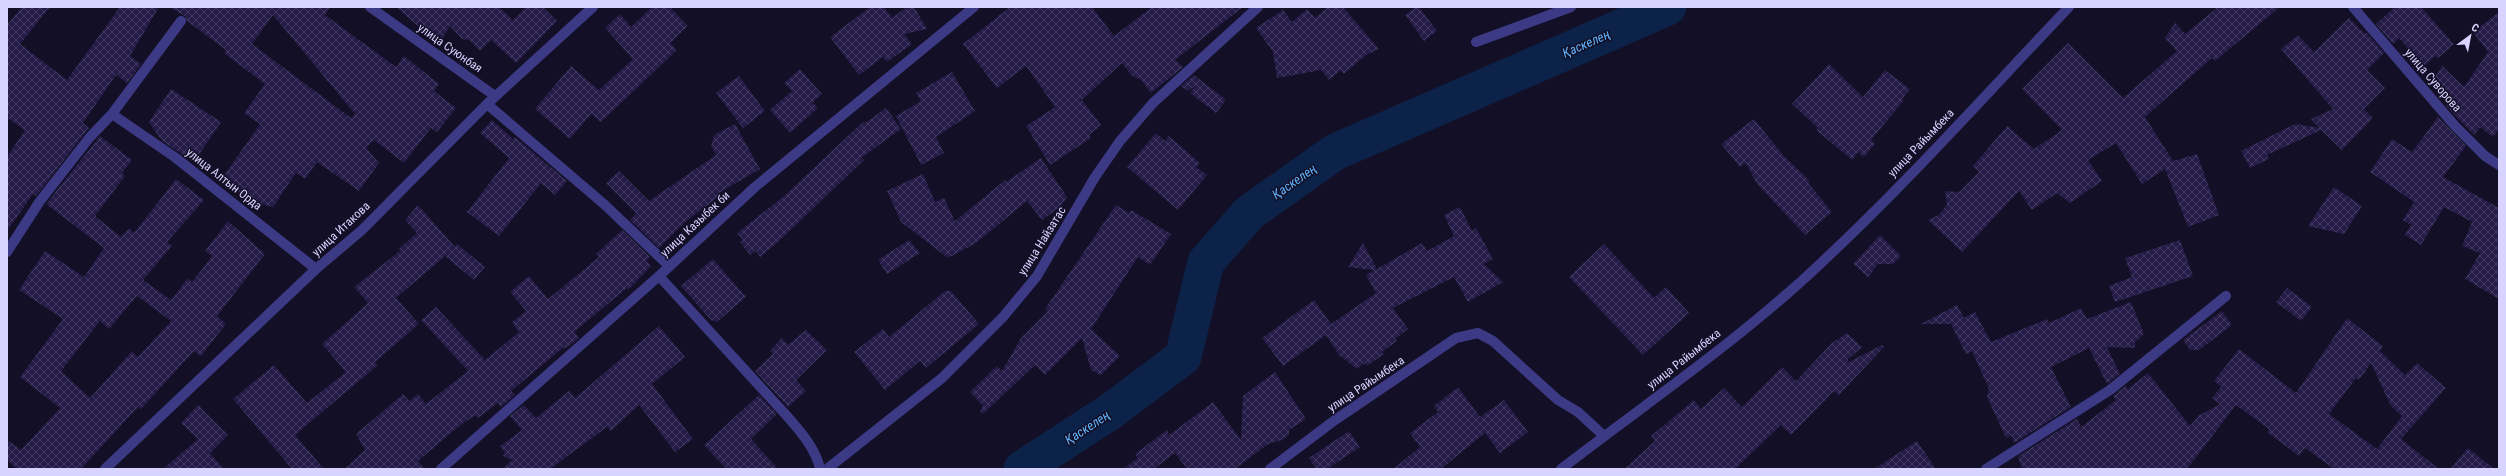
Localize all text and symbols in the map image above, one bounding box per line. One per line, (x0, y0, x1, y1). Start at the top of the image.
north arrow (2450, 16, 2490, 56)
street label: улица Суюнбая (415, 21, 485, 75)
text: С (2469, 21, 2481, 35)
water label: Қаскелең (1560, 26, 1613, 61)
street label: улица Суворова (2402, 45, 2464, 115)
street label: улица Райымбека (1885, 106, 1957, 180)
street label: улица Алтын Орда (183, 145, 265, 213)
water label: Қаскелең (1269, 161, 1319, 202)
street label: улица Казыбек би (657, 188, 733, 260)
street label: улица Итакова (309, 199, 373, 259)
street label: улица Найзатас (1015, 204, 1069, 278)
street label: улица Райымбека (1645, 326, 1724, 392)
street label: улица Райымбека (1325, 353, 1407, 415)
water label: Қаскелең (1062, 407, 1113, 448)

